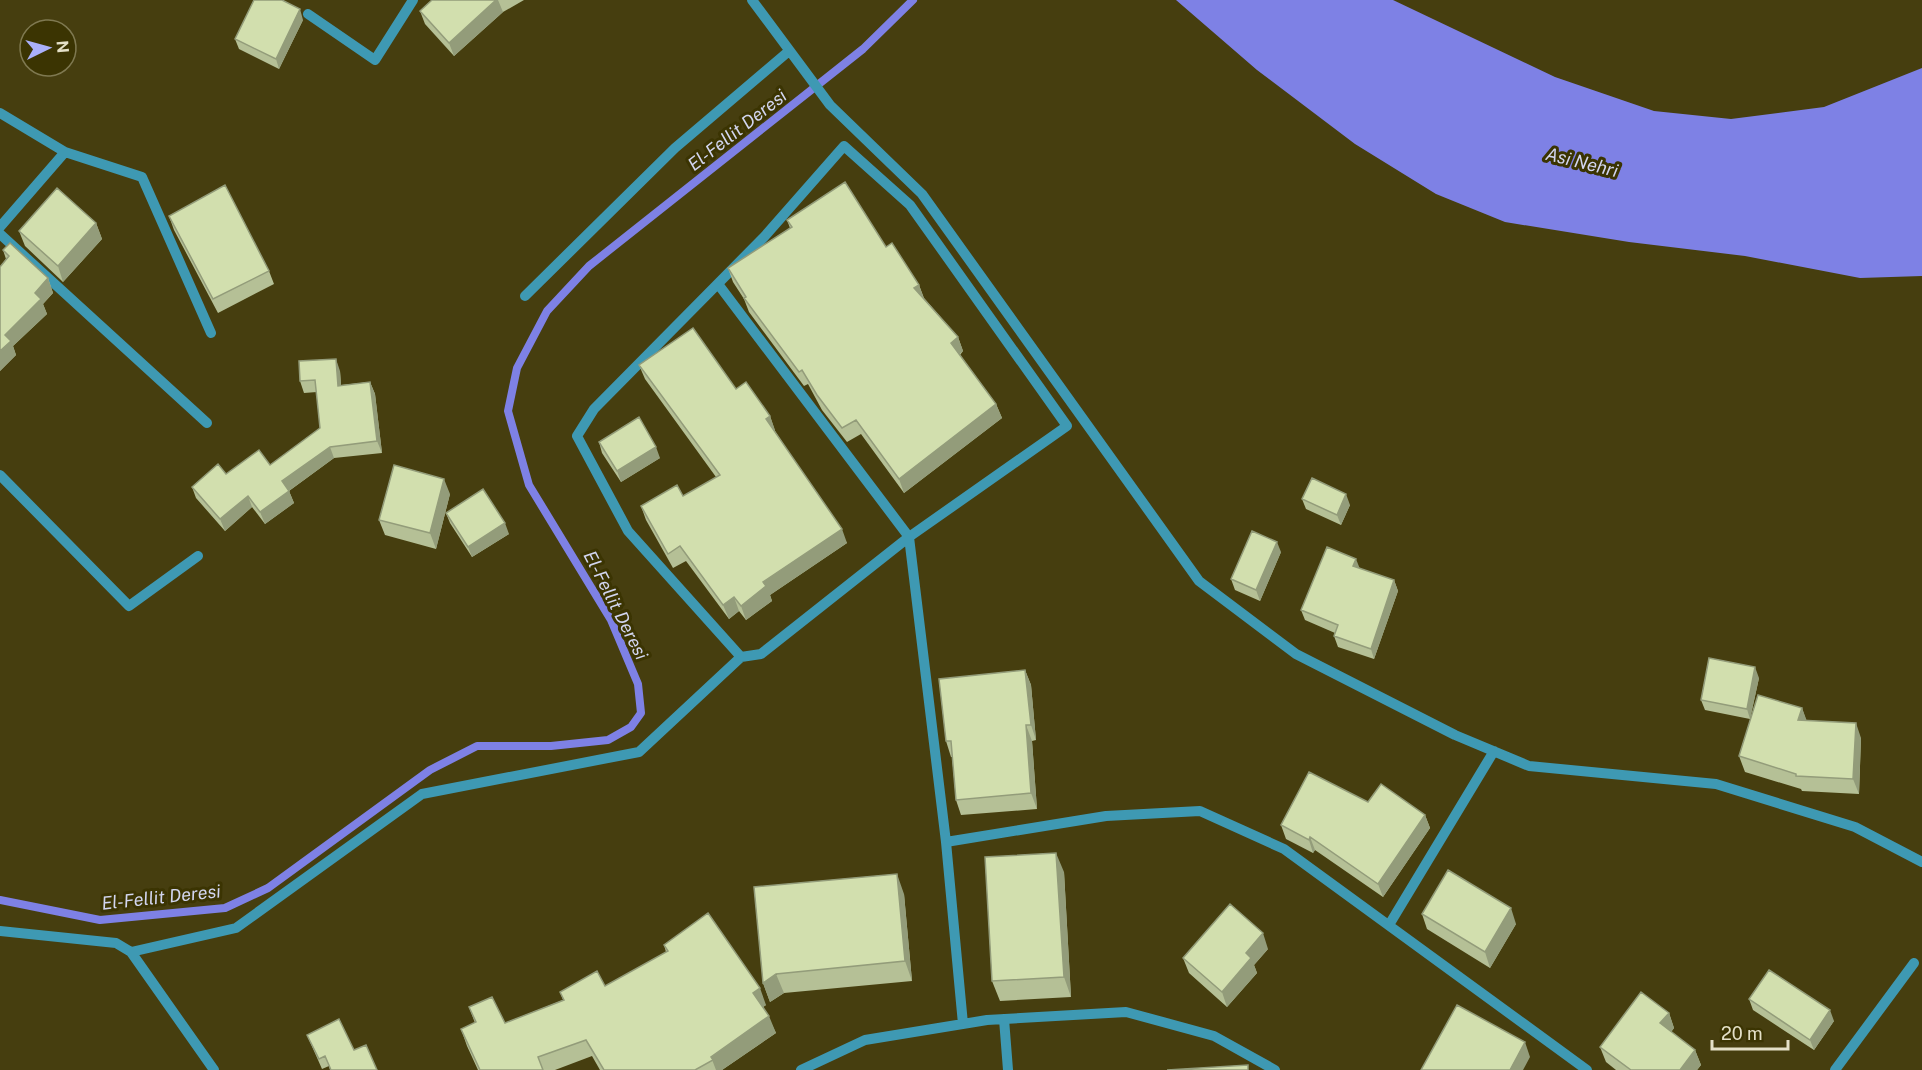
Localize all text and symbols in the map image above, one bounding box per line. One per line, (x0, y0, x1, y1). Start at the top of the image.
north arrow (18, 18, 78, 78)
text: N (52, 40, 72, 54)
water label: El-Fellit Deresi (683, 85, 791, 175)
water label: Asi Nehri (1544, 143, 1621, 181)
water label: El-Fellit Deresi (580, 547, 653, 663)
water label: El-Fellit Deresi (101, 880, 222, 914)
scale bar (1712, 1013, 1788, 1051)
text: 20 m (1721, 1023, 1763, 1044)

